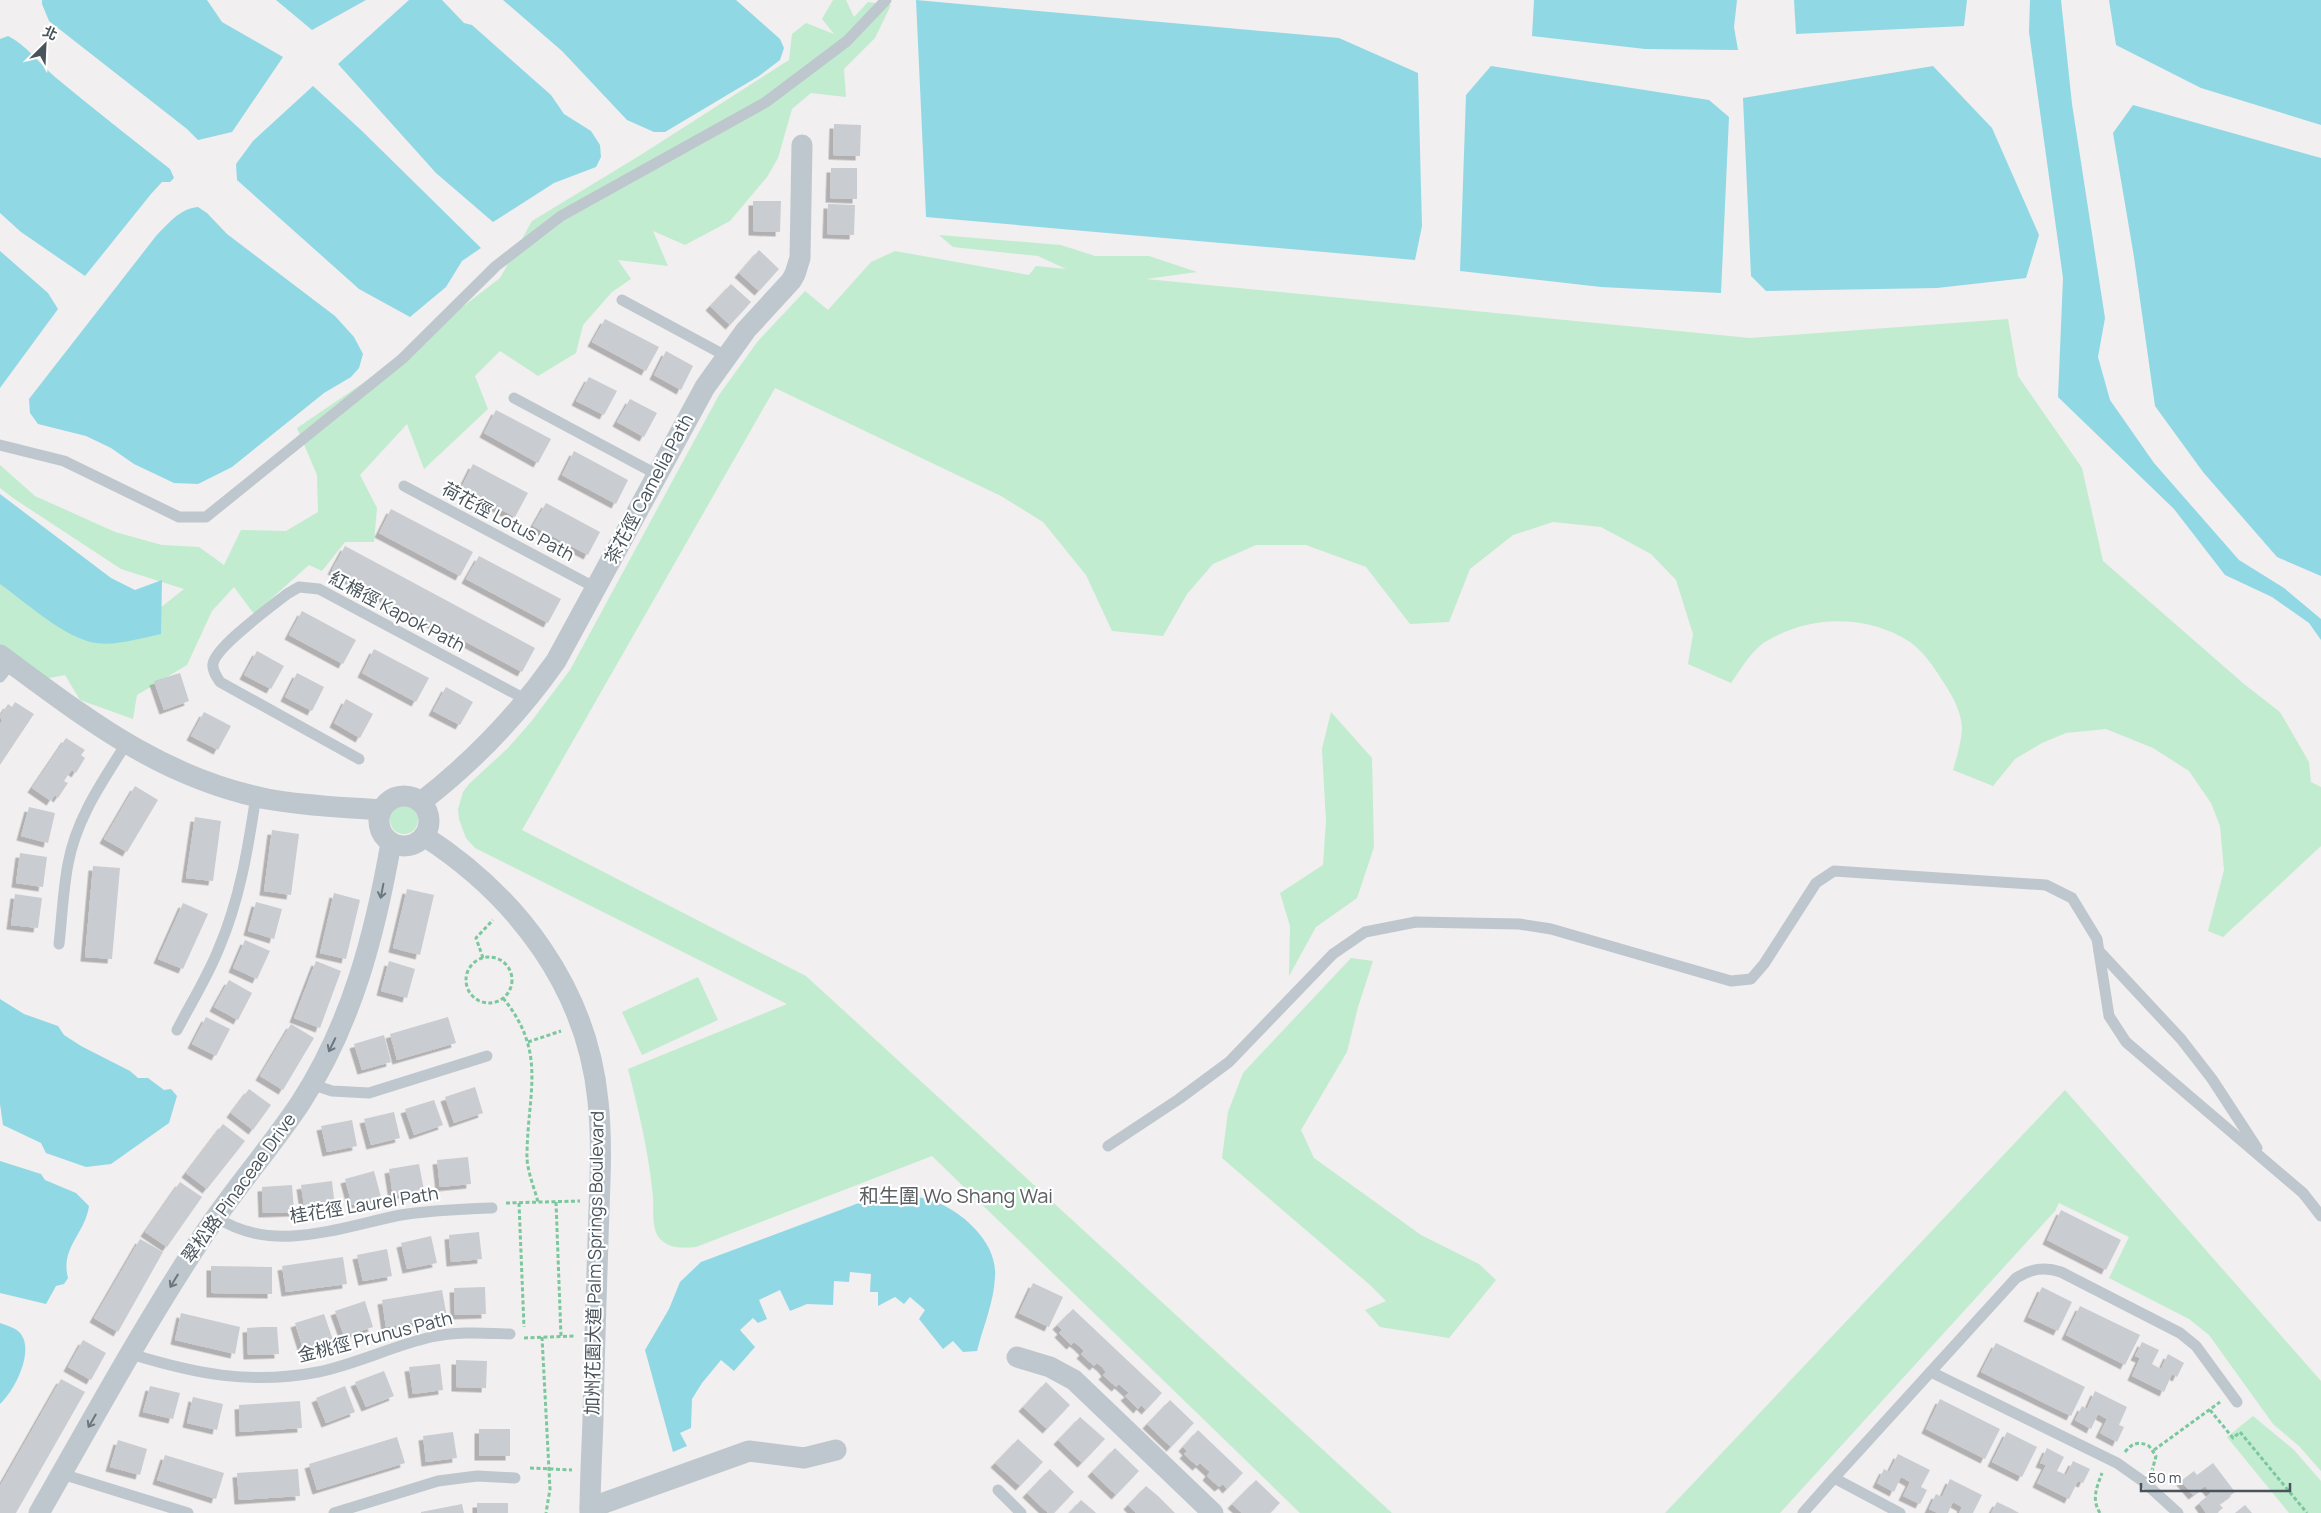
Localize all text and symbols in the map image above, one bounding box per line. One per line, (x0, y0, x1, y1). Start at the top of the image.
north arrow (20, 20, 70, 70)
text: 北 (40, 21, 61, 44)
street label: 茶花徑 Camelia Path (598, 409, 698, 568)
street label: 荷花徑 Lotus Path (438, 476, 579, 566)
street label: 紅棉徑 Kapok Path (325, 565, 470, 657)
one-way arrow (377, 882, 387, 898)
one-way arrow (327, 1037, 337, 1052)
street label: 翠松路 Pinaceae Drive (176, 1108, 301, 1267)
street label: 加州花園大道 Palm Springs Boulevard (579, 1111, 609, 1415)
street label: 桂花徑 Laurel Path (288, 1180, 440, 1228)
district label: 和生圍 Wo Shang Wai (859, 1182, 1053, 1209)
one-way arrow (168, 1274, 178, 1288)
street label: 金桃徑 Prunus Path (295, 1305, 455, 1367)
one-way arrow (87, 1414, 97, 1429)
scale bar (2141, 1460, 2290, 1492)
text: 50 m (2148, 1467, 2182, 1488)

